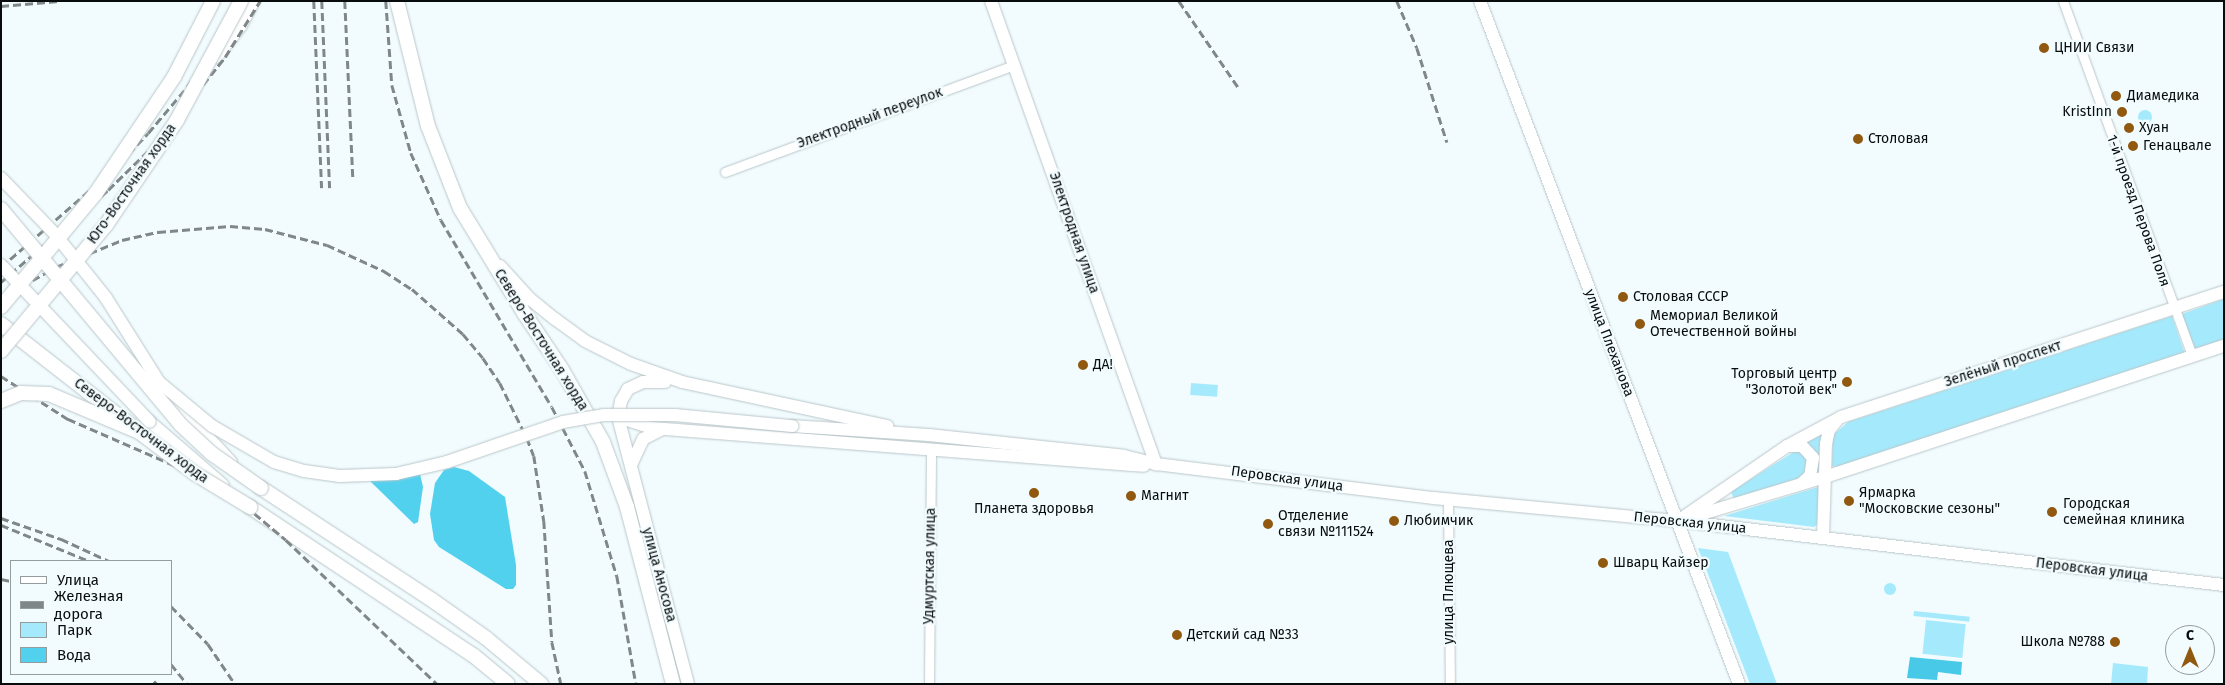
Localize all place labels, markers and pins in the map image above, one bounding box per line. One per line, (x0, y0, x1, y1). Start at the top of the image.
place label: ЦНИИ Связи (2054, 40, 2134, 56)
marker: ЦНИИ Связи (2038, 42, 2050, 54)
place label: Диамедика (2127, 88, 2199, 104)
marker: Диамедика (2109, 89, 2123, 103)
place label: KristInn (2062, 104, 2112, 120)
marker: KristInn (2116, 106, 2128, 118)
place label: Хуан (2139, 120, 2169, 136)
marker: Хуан (2123, 122, 2135, 134)
place label: Столовая (1868, 131, 1928, 147)
marker: Столовая (1852, 133, 1864, 145)
place label: Генацвале (2143, 138, 2212, 154)
marker: Генацвале (2127, 140, 2139, 152)
place label: Столовая СССР (1633, 289, 1728, 305)
marker: Столовая СССР (1617, 291, 1629, 303)
place label: Мемориал Великой Отечественной войны (1650, 308, 1797, 341)
marker: Мемориал Великой Отечественной войны (1634, 318, 1646, 330)
place label: ДА! (1093, 357, 1113, 373)
marker: ДА! (1077, 359, 1089, 371)
place label: Торговый центр "Золотой век" (1731, 366, 1837, 398)
marker: Торговый центр "Золотой век" (1841, 376, 1853, 388)
place label: Ярмарка "Московские сезоны" (1859, 485, 2000, 518)
marker: Планета здоровья (1028, 487, 1040, 499)
place label: Магнит (1141, 488, 1189, 504)
marker: Магнит (1125, 490, 1137, 502)
marker: Ярмарка "Московские сезоны" (1843, 495, 1855, 507)
place label: Городская семейная клиника (2063, 496, 2185, 528)
place label: Планета здоровья (974, 501, 1094, 517)
marker: Городская семейная клиника (2045, 505, 2059, 519)
place label: Отделение связи №111524 (1278, 508, 1374, 540)
place label: Любимчик (1404, 513, 1473, 529)
marker: Любимчик (1388, 515, 1400, 527)
marker: Отделение связи №111524 (1262, 518, 1274, 530)
place label: Шварц Кайзер (1613, 555, 1709, 571)
marker: Шварц Кайзер (1597, 557, 1609, 569)
place label: Детский сад №33 (1187, 627, 1299, 643)
marker: Детский сад №33 (1171, 629, 1183, 641)
place label: Школа №788 (2021, 634, 2105, 650)
marker: Школа №788 (2109, 636, 2121, 648)

